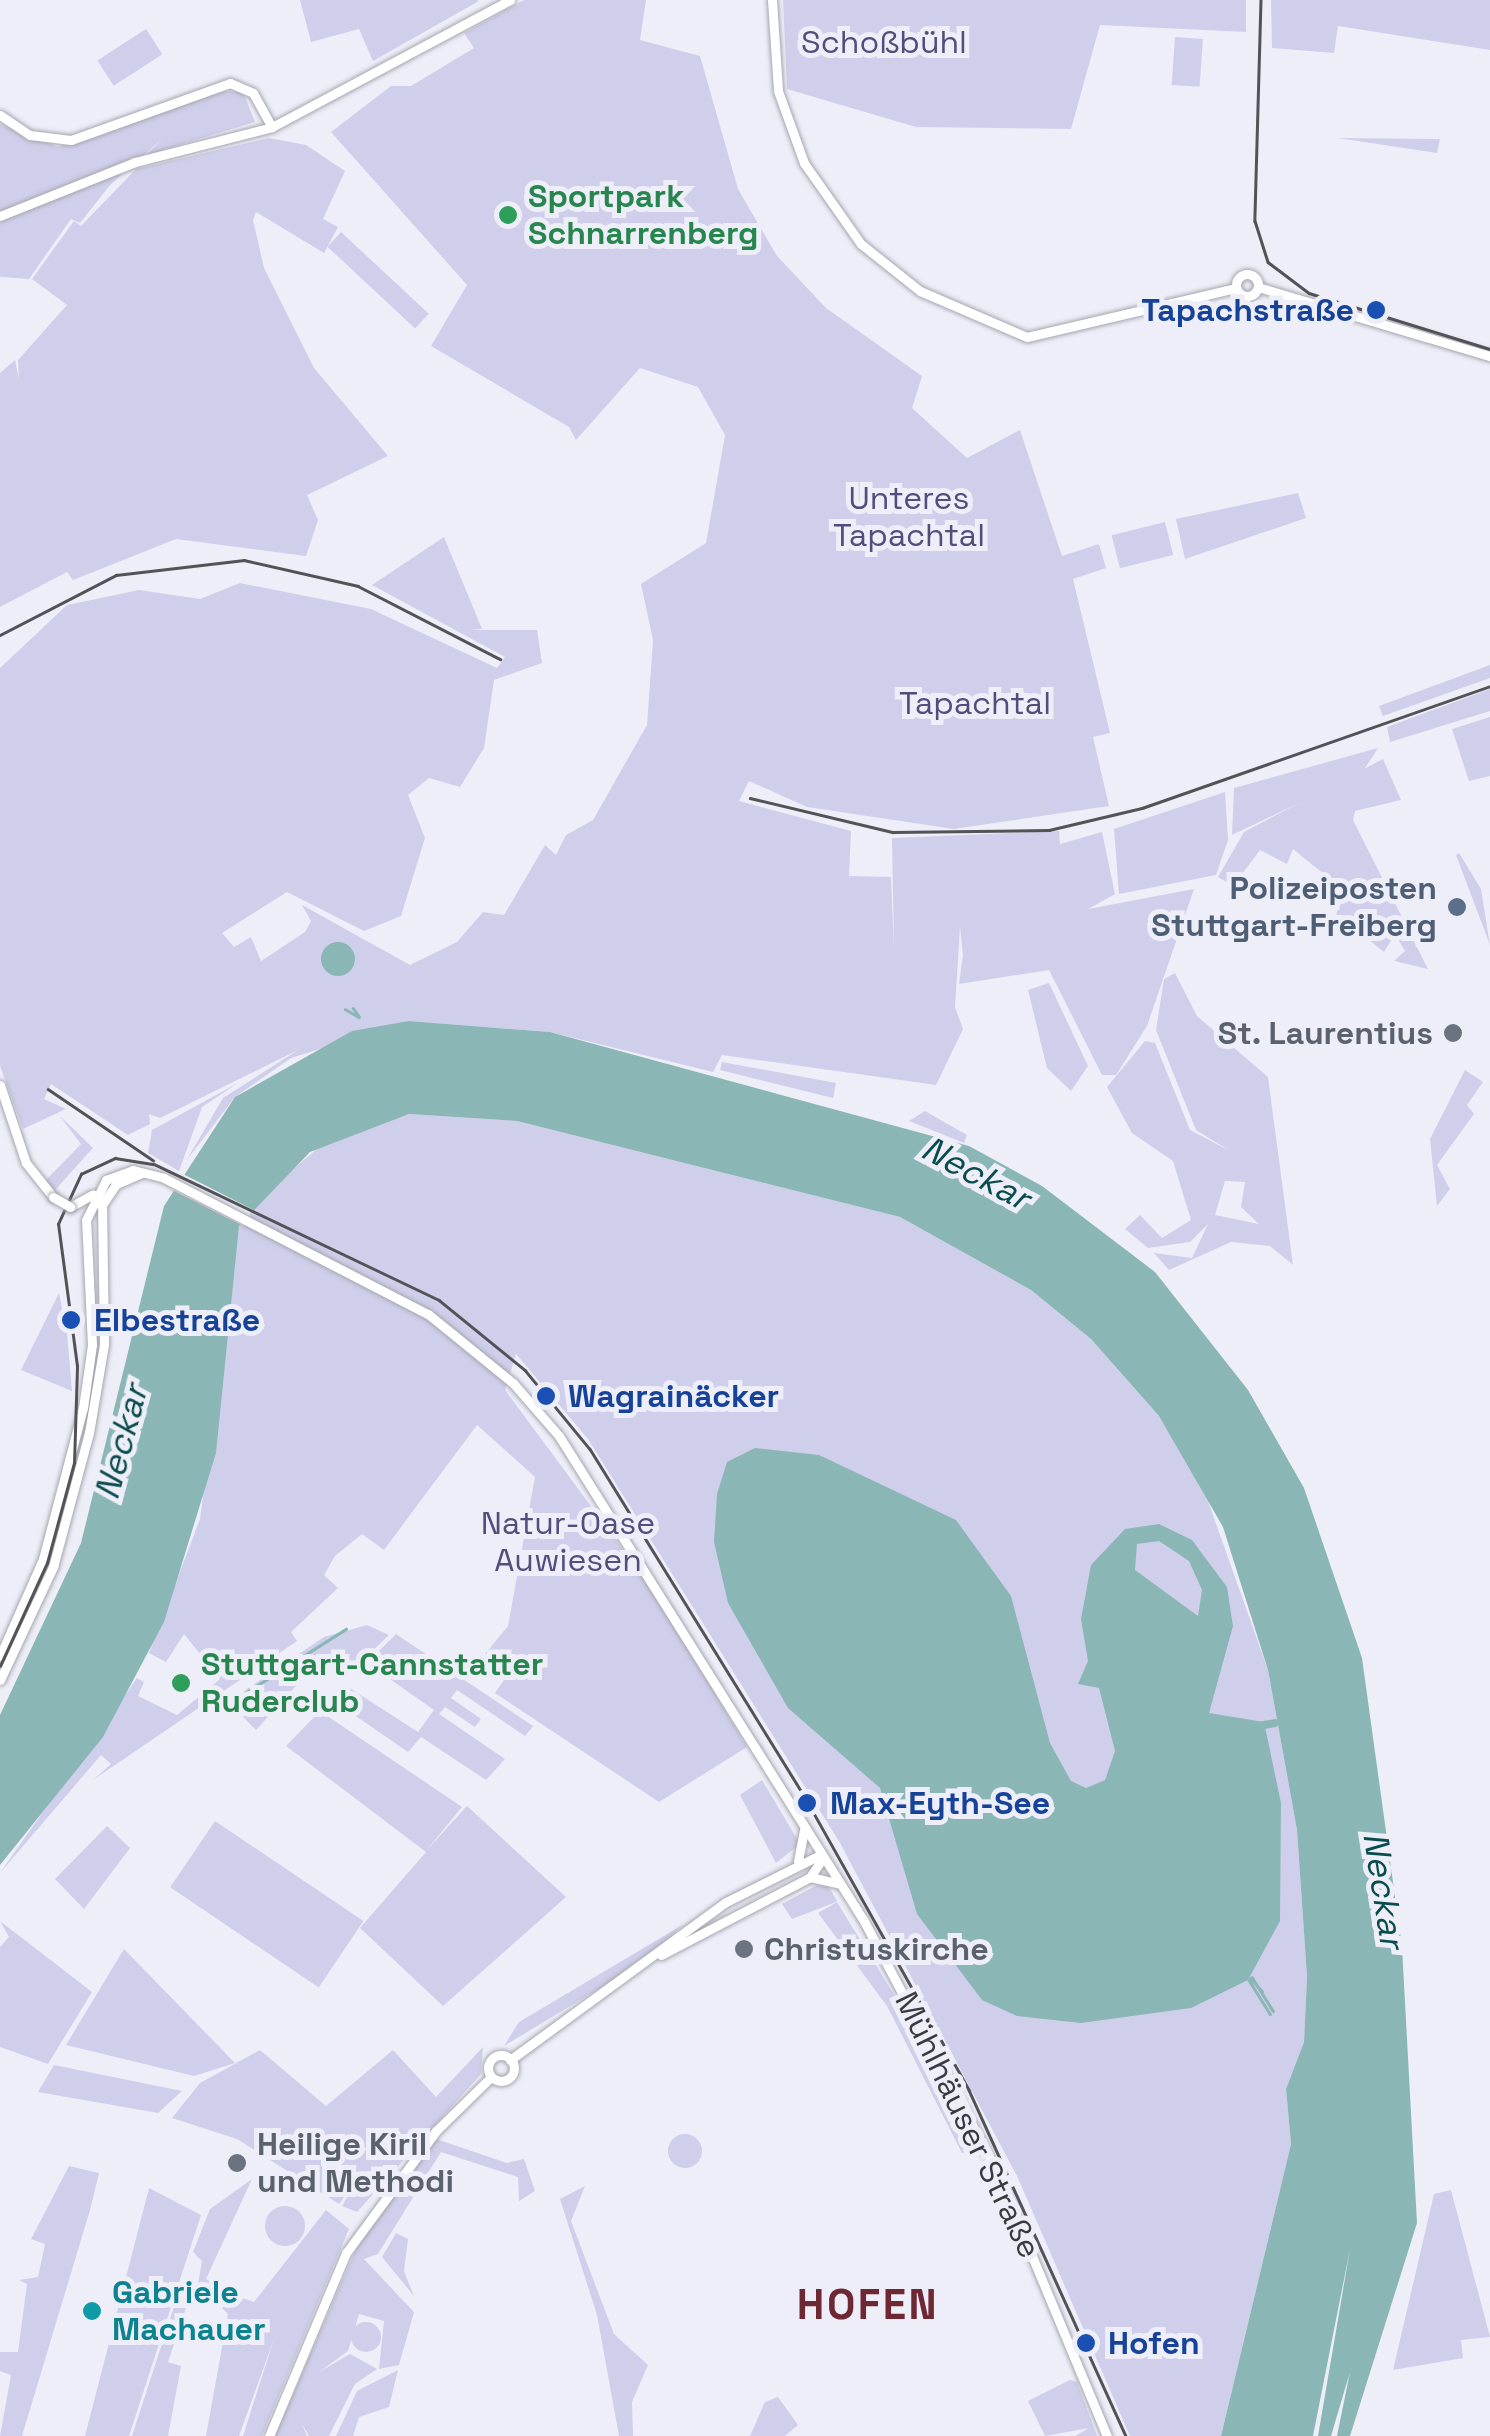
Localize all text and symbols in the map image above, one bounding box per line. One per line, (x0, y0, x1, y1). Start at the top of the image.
park label: Schoßbühl (801, 23, 967, 61)
place label: Sportpark Schnarrenberg (528, 178, 758, 253)
marker: Sportpark Schnarrenberg (497, 204, 519, 226)
place label: Tapachstraße (1141, 291, 1354, 329)
marker: Tapachstraße (1363, 297, 1389, 323)
park label: Unteres Tapachtal (833, 480, 985, 555)
park label: Tapachtal (899, 684, 1051, 722)
place label: Polizeiposten Stuttgart-Freiberg (1151, 870, 1437, 945)
marker: Polizeiposten Stuttgart-Freiberg (1446, 896, 1468, 918)
place label: St. Laurentius (1217, 1014, 1433, 1052)
marker: St. Laurentius (1442, 1022, 1464, 1044)
water label: Neckar (915, 1127, 1037, 1219)
place label: Elbestraße (94, 1301, 260, 1339)
marker: Elbestraße (58, 1307, 84, 1333)
place label: Wagrainäcker (568, 1377, 779, 1415)
water label: Neckar (86, 1380, 156, 1504)
marker: Wagrainäcker (533, 1383, 559, 1409)
park label: Natur-Oase Auwiesen (481, 1505, 655, 1580)
place label: Stuttgart-Cannstatter Ruderclub (201, 1646, 543, 1721)
marker: Stuttgart-Cannstatter Ruderclub (170, 1672, 192, 1694)
place label: Max-Eyth-See (830, 1784, 1050, 1822)
marker: Max-Eyth-See (794, 1790, 820, 1816)
water label: Neckar (1354, 1829, 1414, 1951)
place label: Christuskirche (764, 1930, 989, 1968)
marker: Christuskirche (733, 1938, 755, 1960)
street label: Mühlhäuser Straße (887, 1986, 1049, 2264)
place label: Heilige Kiril und Methodi (257, 2126, 454, 2201)
marker: Heilige Kiril und Methodi (226, 2152, 248, 2174)
place label: Gabriele Machauer (112, 2274, 266, 2349)
district label: HOFEN (797, 2280, 939, 2330)
marker: Gabriele Machauer (81, 2300, 103, 2322)
place label: Hofen (1108, 2324, 1200, 2362)
marker: Hofen (1073, 2330, 1099, 2356)

